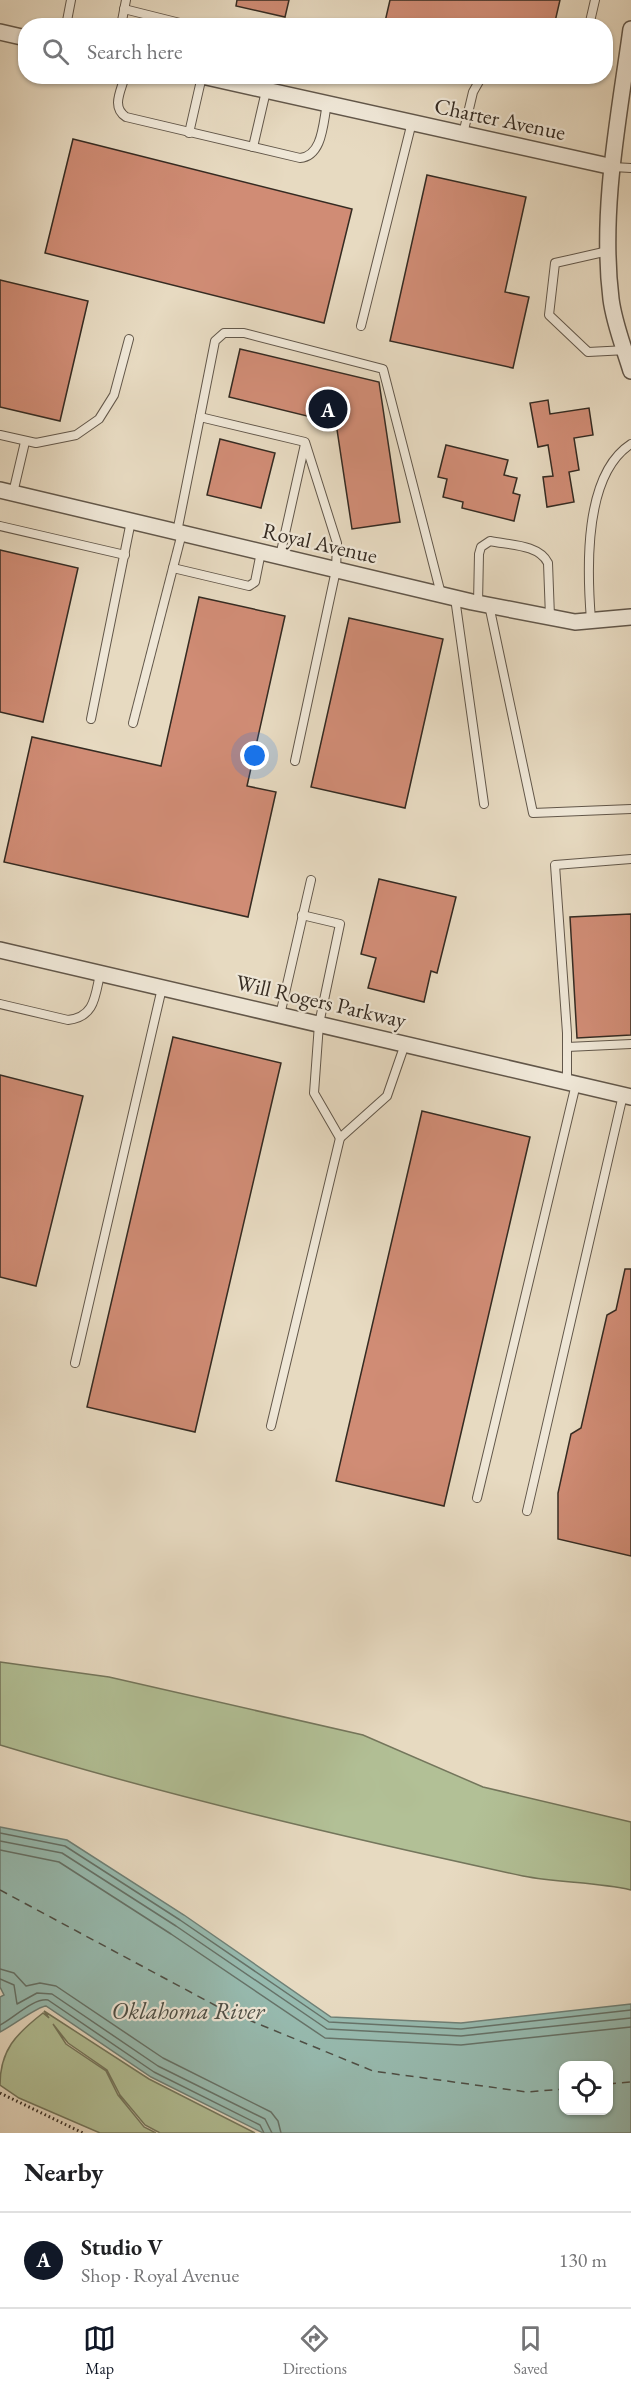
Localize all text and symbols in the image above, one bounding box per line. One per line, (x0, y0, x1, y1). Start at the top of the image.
search box (18, 18, 613, 84)
icon: search (39, 35, 72, 68)
text: Search here (87, 37, 182, 66)
street label: Charter Avenue (432, 91, 569, 147)
pin: A (308, 386, 348, 432)
street label: Royal Avenue (260, 516, 381, 570)
your location (240, 741, 269, 770)
street label: Will Rogers Parkway (233, 967, 409, 1035)
water label: Oklahoma River (112, 1995, 266, 2026)
map controls (559, 2061, 613, 2115)
button: locate (559, 2061, 613, 2115)
text: Nearby (24, 2155, 104, 2189)
text: Studio V (81, 2233, 163, 2262)
text: A (36, 2247, 51, 2273)
text: 130 m (559, 2247, 607, 2273)
text: Shop · Royal Avenue (81, 2262, 239, 2288)
tab: Map (83, 2322, 116, 2379)
tab: Directions (283, 2322, 347, 2379)
tab: Saved (513, 2322, 548, 2379)

